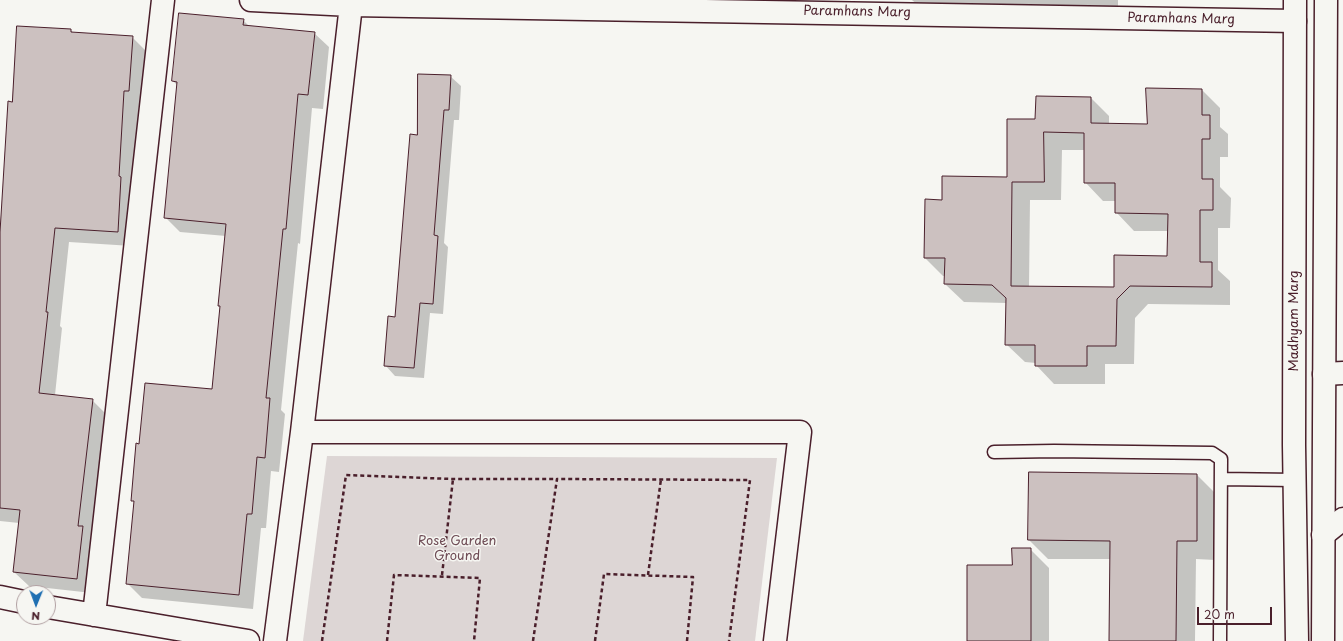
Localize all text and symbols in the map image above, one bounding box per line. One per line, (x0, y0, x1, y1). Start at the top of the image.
street label: Paramhans Marg (803, 3, 911, 21)
street label: Paramhans Marg (1127, 10, 1235, 28)
street label: Madhyam Marg (1286, 270, 1302, 372)
park label: Rose Garden Ground (418, 533, 496, 564)
north arrow (16, 585, 56, 625)
scale bar (1199, 599, 1274, 625)
text: 20 m (1204, 605, 1235, 623)
text: N (31, 608, 40, 625)

